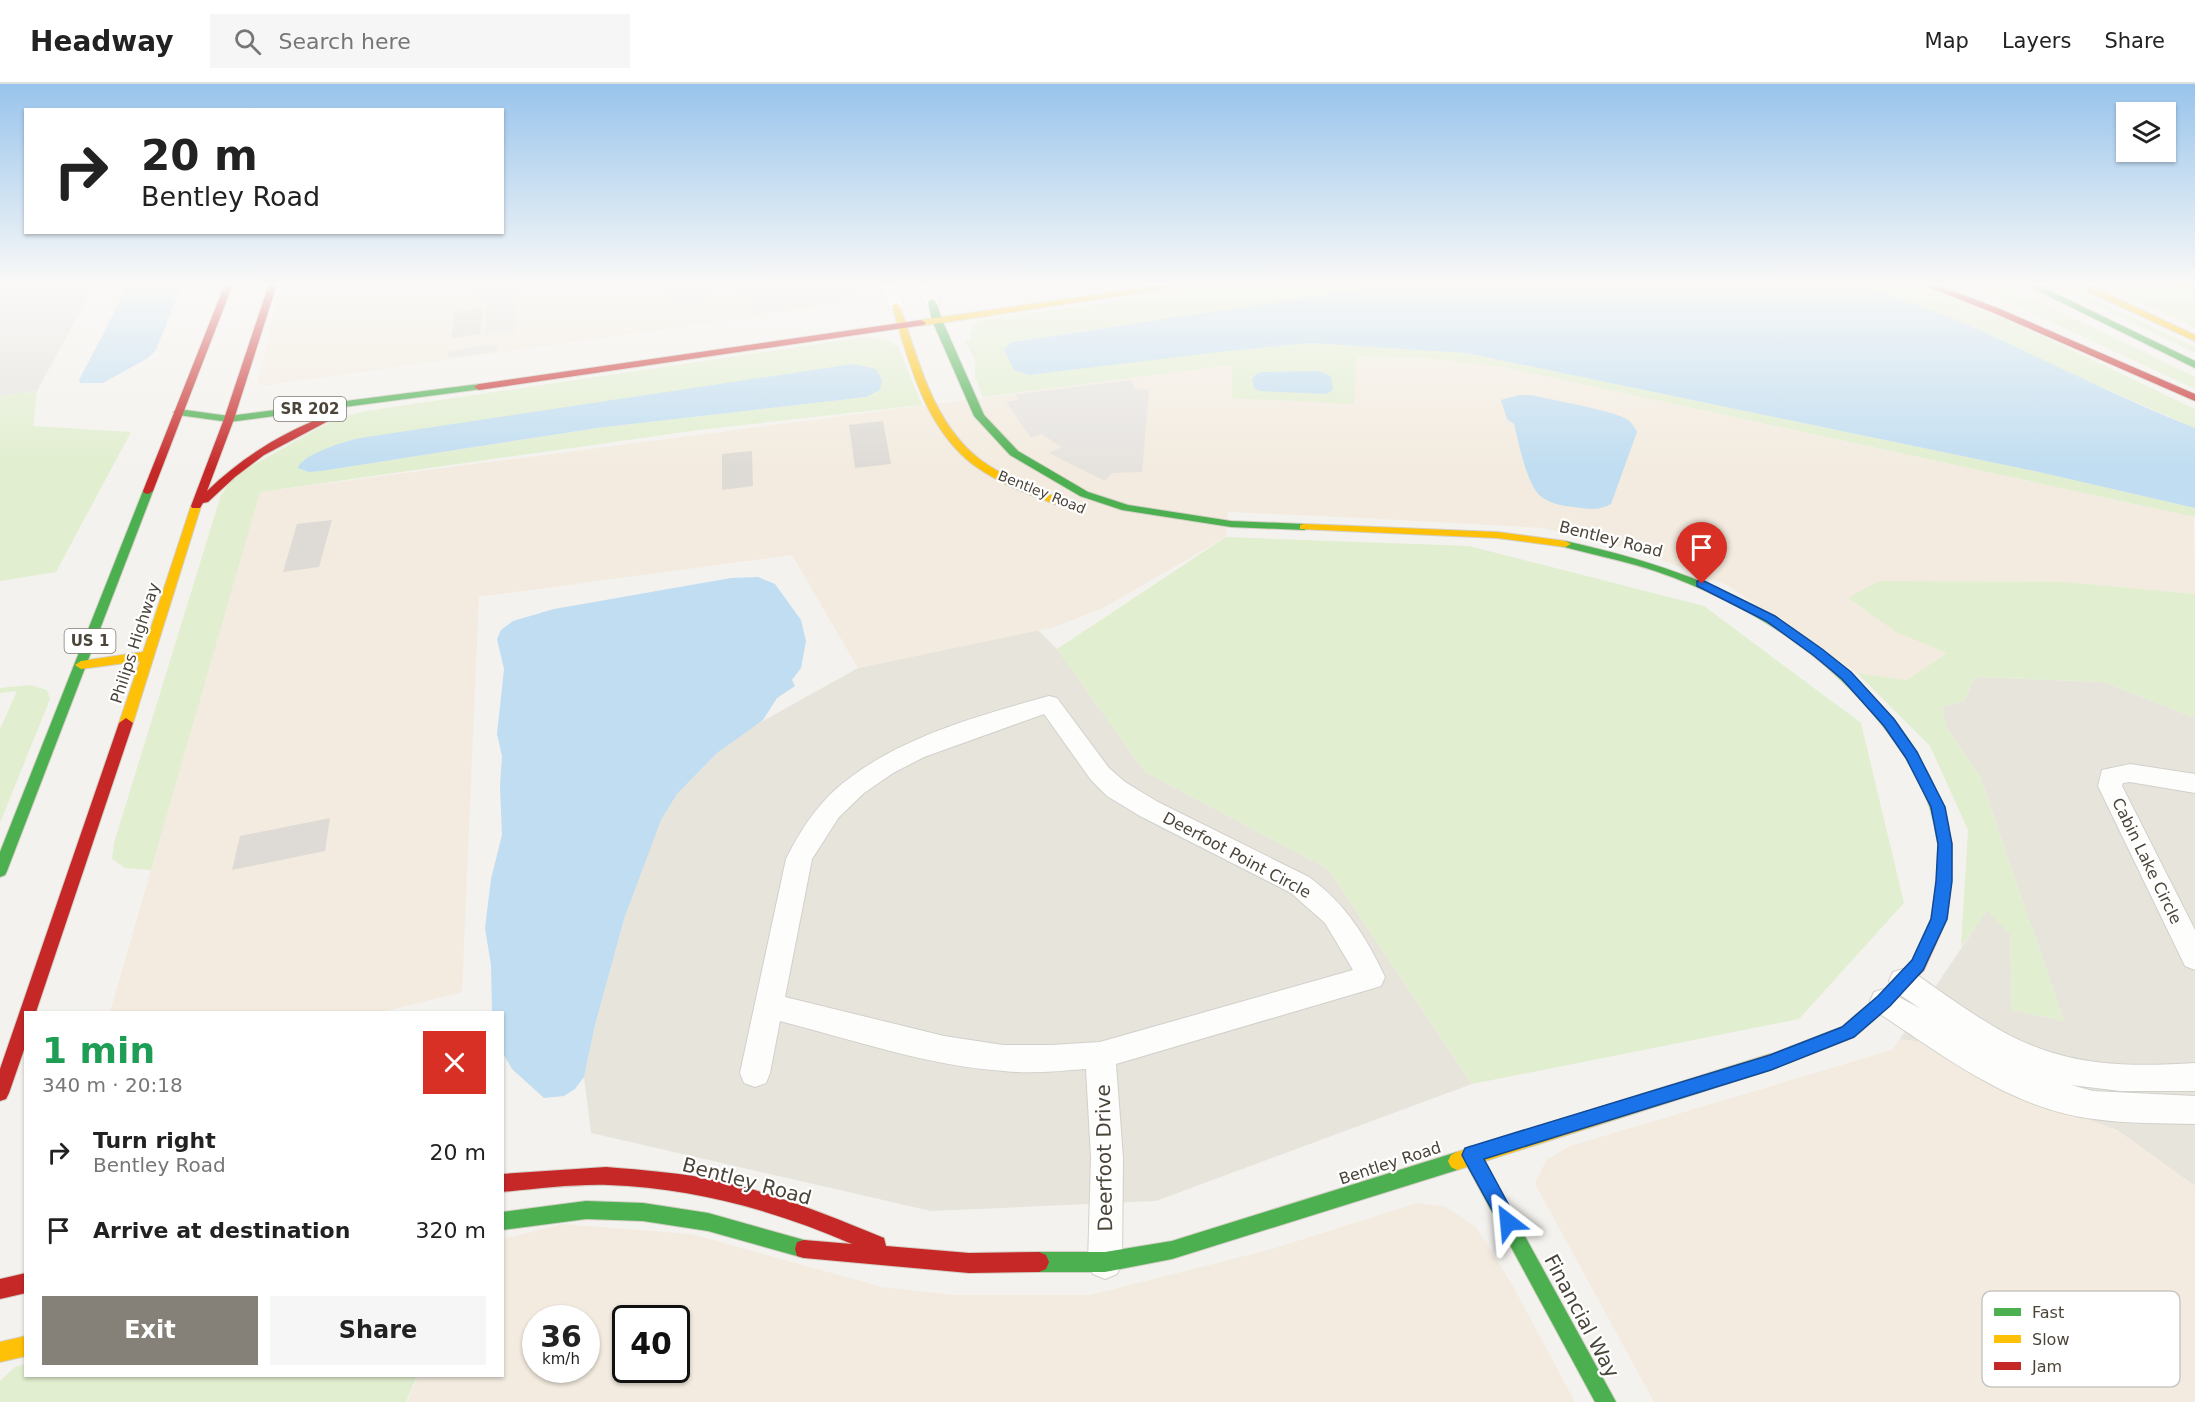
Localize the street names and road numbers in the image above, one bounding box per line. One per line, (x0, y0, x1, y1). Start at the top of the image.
road number: SR 202 (274, 397, 346, 421)
street label: Bentley Road (996, 467, 1088, 517)
street label: Bentley Road (1557, 517, 1665, 561)
street label: Philips Highway (107, 580, 163, 706)
road number: US 1 (64, 629, 116, 653)
street label: Cabin Lake Circle (2108, 795, 2186, 927)
street label: Deerfoot Point Circle (1160, 808, 1314, 902)
street label: Deerfoot Drive (1091, 1084, 1117, 1232)
street label: Bentley Road (1337, 1138, 1443, 1188)
street label: Bentley Road (680, 1152, 814, 1210)
street label: Financial Way (1539, 1250, 1625, 1382)

